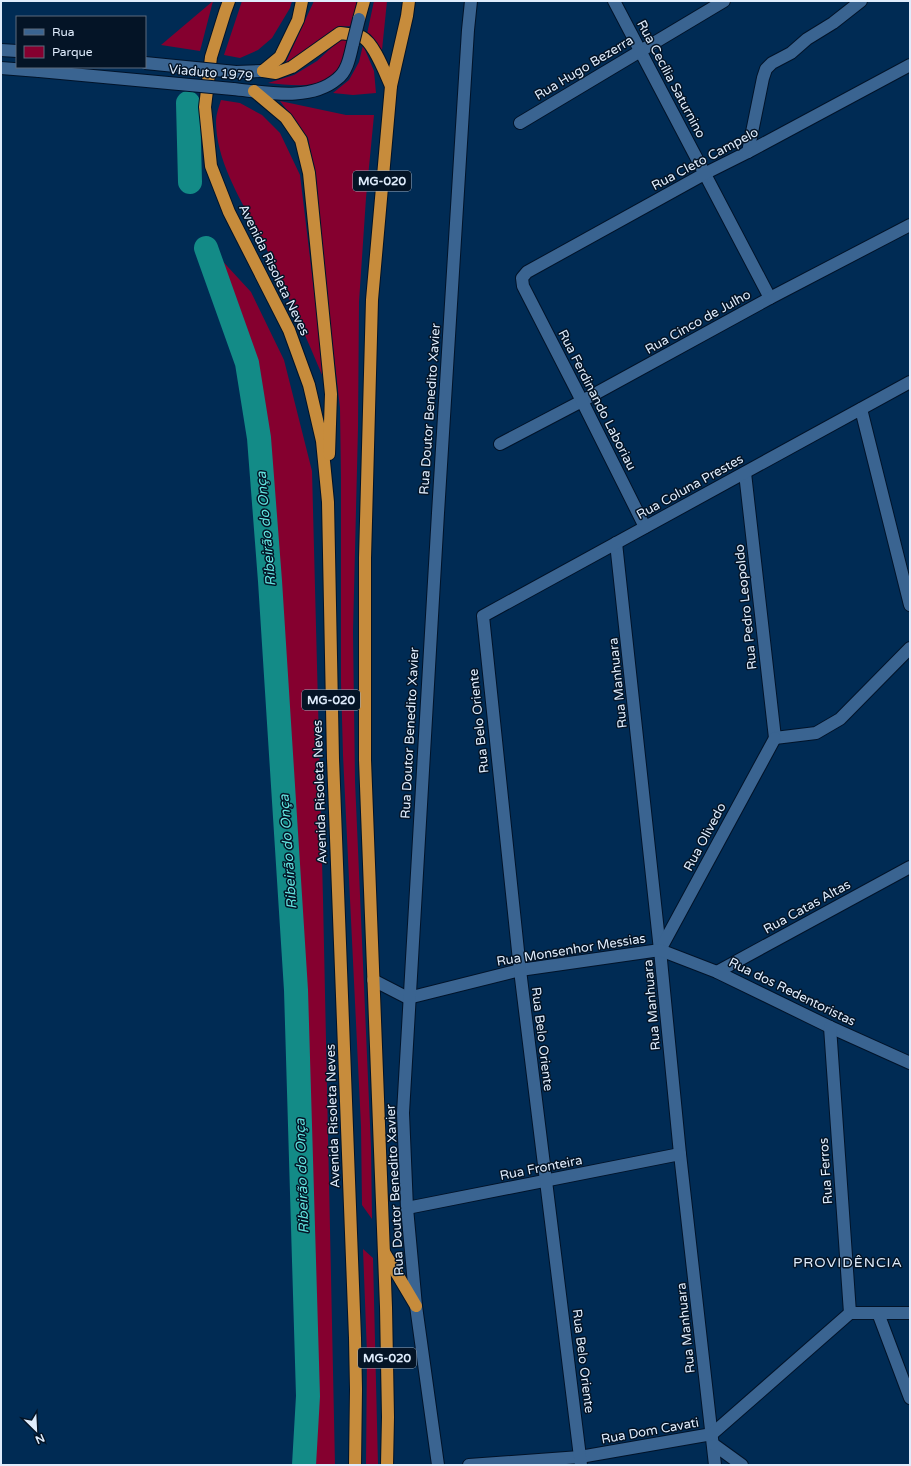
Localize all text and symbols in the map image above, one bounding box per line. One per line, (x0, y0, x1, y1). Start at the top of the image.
legend (16, 16, 146, 68)
street label: Rua Cecília Saturnino (633, 17, 709, 141)
text: Rua (52, 25, 75, 39)
street label: Rua Hugo Bezerra (532, 32, 636, 104)
text: Parque (52, 45, 93, 59)
street label: Viaduto 1979 (168, 61, 254, 85)
street label: Rua Cleto Campelo (649, 124, 761, 194)
road number: MG-020 (353, 171, 411, 191)
street label: Avenida Risoleta Neves (235, 202, 313, 338)
street label: Rua Cinco de Julho (642, 286, 754, 358)
street label: Rua Doutor Benedito Xavier (416, 323, 444, 495)
street label: Rua Ferdinando Laboriau (555, 327, 639, 473)
street label: Rua Coluna Prestes (634, 451, 746, 523)
water label: Ribeirão do Onça (252, 470, 279, 587)
street label: Rua Pedro Leopoldo (731, 543, 761, 671)
street label: Rua Manhuara (605, 637, 631, 729)
street label: Rua Doutor Benedito Xavier (398, 647, 422, 819)
street label: Rua Belo Oriente (466, 668, 492, 774)
road number: MG-020 (302, 690, 360, 710)
street label: Avenida Risoleta Neves (309, 720, 331, 864)
water label: Ribeirão do Onça (275, 793, 300, 910)
street label: Rua Olivedo (680, 800, 730, 874)
street label: Rua Catas Altas (761, 876, 853, 938)
street label: Rua Monsenhor Messias (495, 930, 647, 970)
street label: Rua dos Redentoristas (726, 954, 858, 1030)
street label: Rua Manhuara (640, 959, 664, 1051)
street label: Rua Belo Oriente (528, 986, 556, 1092)
street label: Avenida Risoleta Neves (322, 1044, 344, 1188)
street label: Rua Doutor Benedito Xavier (383, 1104, 407, 1276)
water label: Ribeirão do Onça (291, 1117, 313, 1234)
street label: Rua Ferros (816, 1137, 836, 1205)
street label: Rua Fronteira (498, 1152, 584, 1184)
district label: PROVIDÊNCIA (793, 1254, 903, 1271)
street label: Rua Manhuara (673, 1282, 699, 1374)
street label: Rua Belo Oriente (569, 1308, 597, 1414)
road number: MG-020 (358, 1348, 416, 1368)
north arrow (16, 1410, 56, 1450)
street label: Rua Dom Cavati (600, 1415, 700, 1447)
text: N (33, 1431, 47, 1446)

